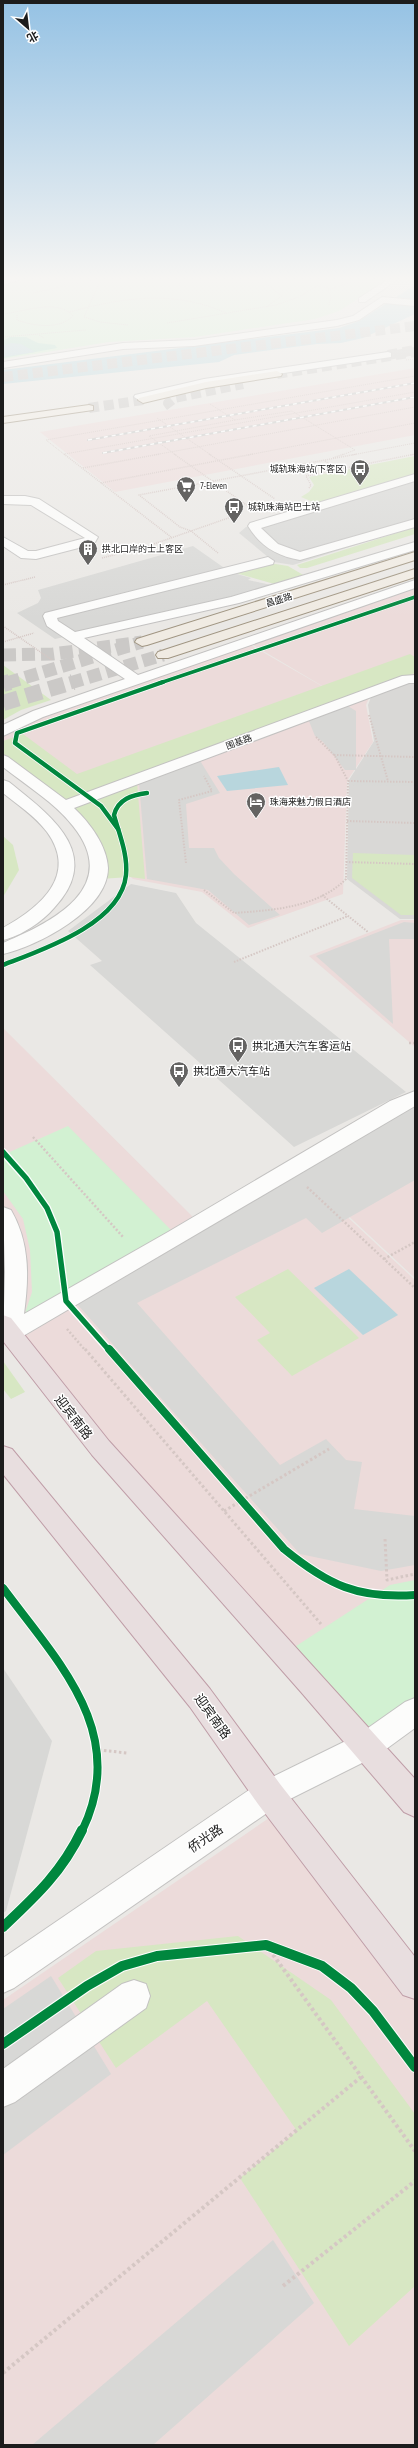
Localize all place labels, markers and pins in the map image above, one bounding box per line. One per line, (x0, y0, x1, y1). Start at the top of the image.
bus stop icon: 城轨珠海站(下客区) (349, 458, 371, 486)
place label: 城轨珠海站(下客区) (270, 463, 347, 475)
supermarket icon: 7-Eleven (175, 475, 197, 503)
place label: 7-Eleven (200, 480, 227, 491)
bus stop icon: 城轨珠海站巴士站 (223, 496, 245, 524)
place label: 城轨珠海站巴士站 (248, 501, 320, 512)
building icon: 拱北口岸的士上客区 (77, 538, 99, 566)
place label: 拱北口岸的士上客区 (102, 543, 183, 554)
hotel icon: 珠海来魅力假日酒店 (245, 791, 267, 819)
place label: 珠海来魅力假日酒店 (270, 796, 351, 807)
bus stop icon: 拱北通大汽车客运站 (227, 1035, 249, 1063)
place label: 拱北通大汽车客运站 (252, 1039, 351, 1053)
bus stop icon: 拱北通大汽车站 (168, 1060, 190, 1088)
place label: 拱北通大汽车站 (193, 1064, 270, 1078)

